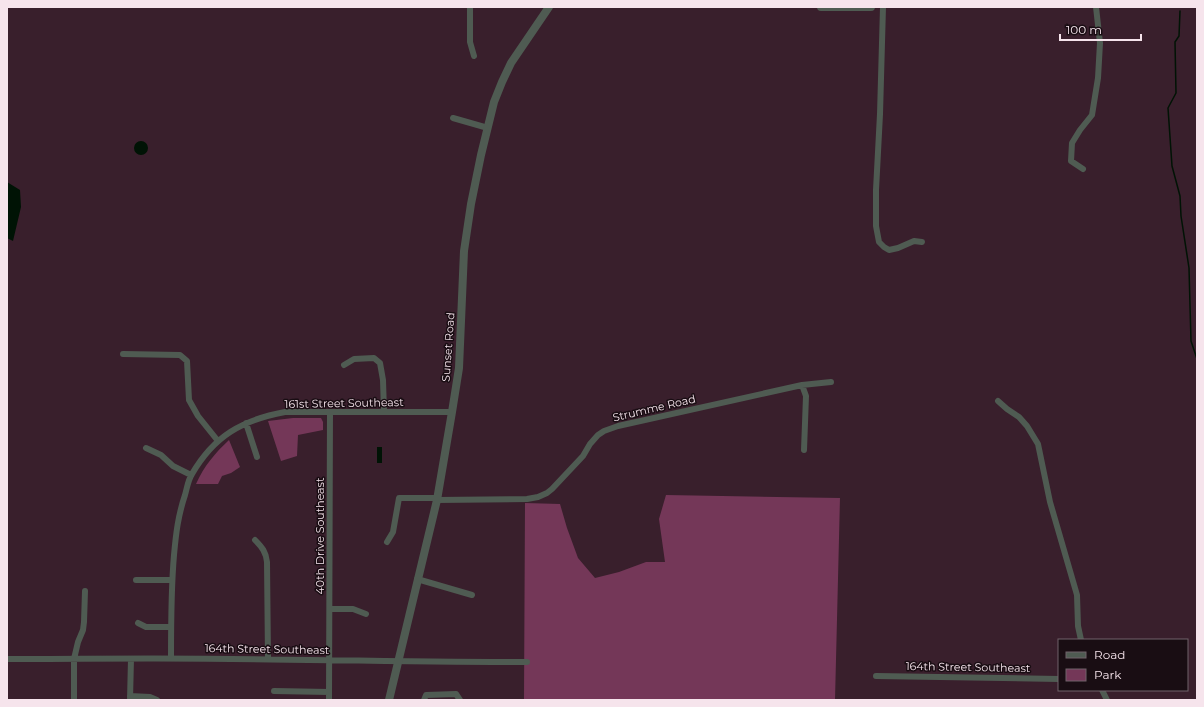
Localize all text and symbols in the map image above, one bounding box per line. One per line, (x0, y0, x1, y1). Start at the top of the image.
scale bar (1060, 16, 1141, 42)
text: 100 m (1066, 22, 1102, 37)
street label: Sunset Road (439, 312, 457, 382)
street label: Strumme Road (611, 392, 697, 424)
street label: 161st Street Southeast (284, 395, 404, 411)
street label: 40th Drive Southeast (313, 477, 327, 594)
legend (1058, 639, 1188, 691)
street label: 164th Street Southeast (205, 641, 330, 657)
text: Road (1094, 647, 1125, 662)
street label: 164th Street Southeast (906, 659, 1031, 675)
text: Park (1094, 667, 1122, 682)

